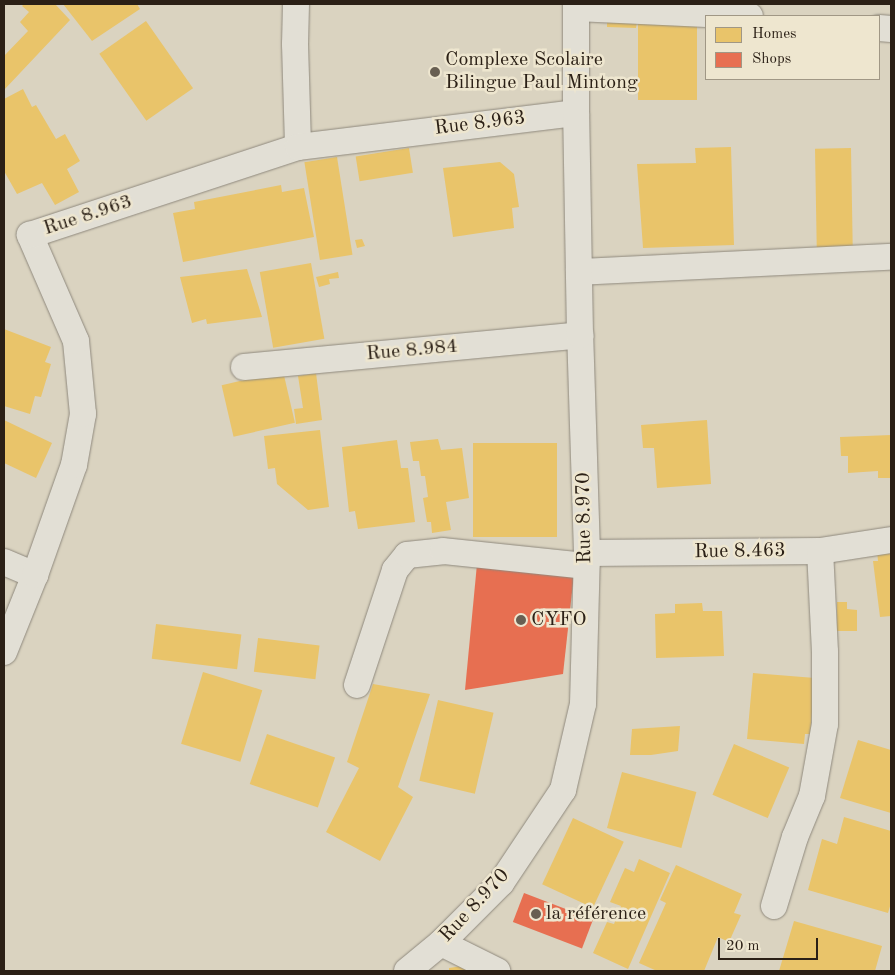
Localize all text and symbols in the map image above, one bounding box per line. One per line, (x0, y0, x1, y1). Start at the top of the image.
legend (705, 15, 880, 80)
text: Homes (752, 27, 797, 42)
place label: Complexe Scolaire Bilingue Paul Mintong (445, 49, 638, 96)
text: Shops (752, 52, 791, 67)
marker: Complexe Scolaire Bilingue Paul Mintong (429, 66, 441, 78)
street label: Rue 8.963 (433, 106, 527, 142)
street label: Rue 8.963 (41, 190, 135, 242)
street label: Rue 8.984 (365, 335, 459, 367)
street label: Rue 8.970 (572, 472, 598, 564)
street label: Rue 8.463 (694, 539, 786, 565)
place label: CYFO (531, 608, 586, 632)
marker: CYFO (515, 614, 527, 626)
street label: Rue 8.970 (435, 864, 515, 948)
place label: la référence (546, 902, 646, 926)
marker: la référence (530, 908, 542, 920)
scale bar (720, 928, 820, 960)
text: 20 m (726, 939, 760, 954)

